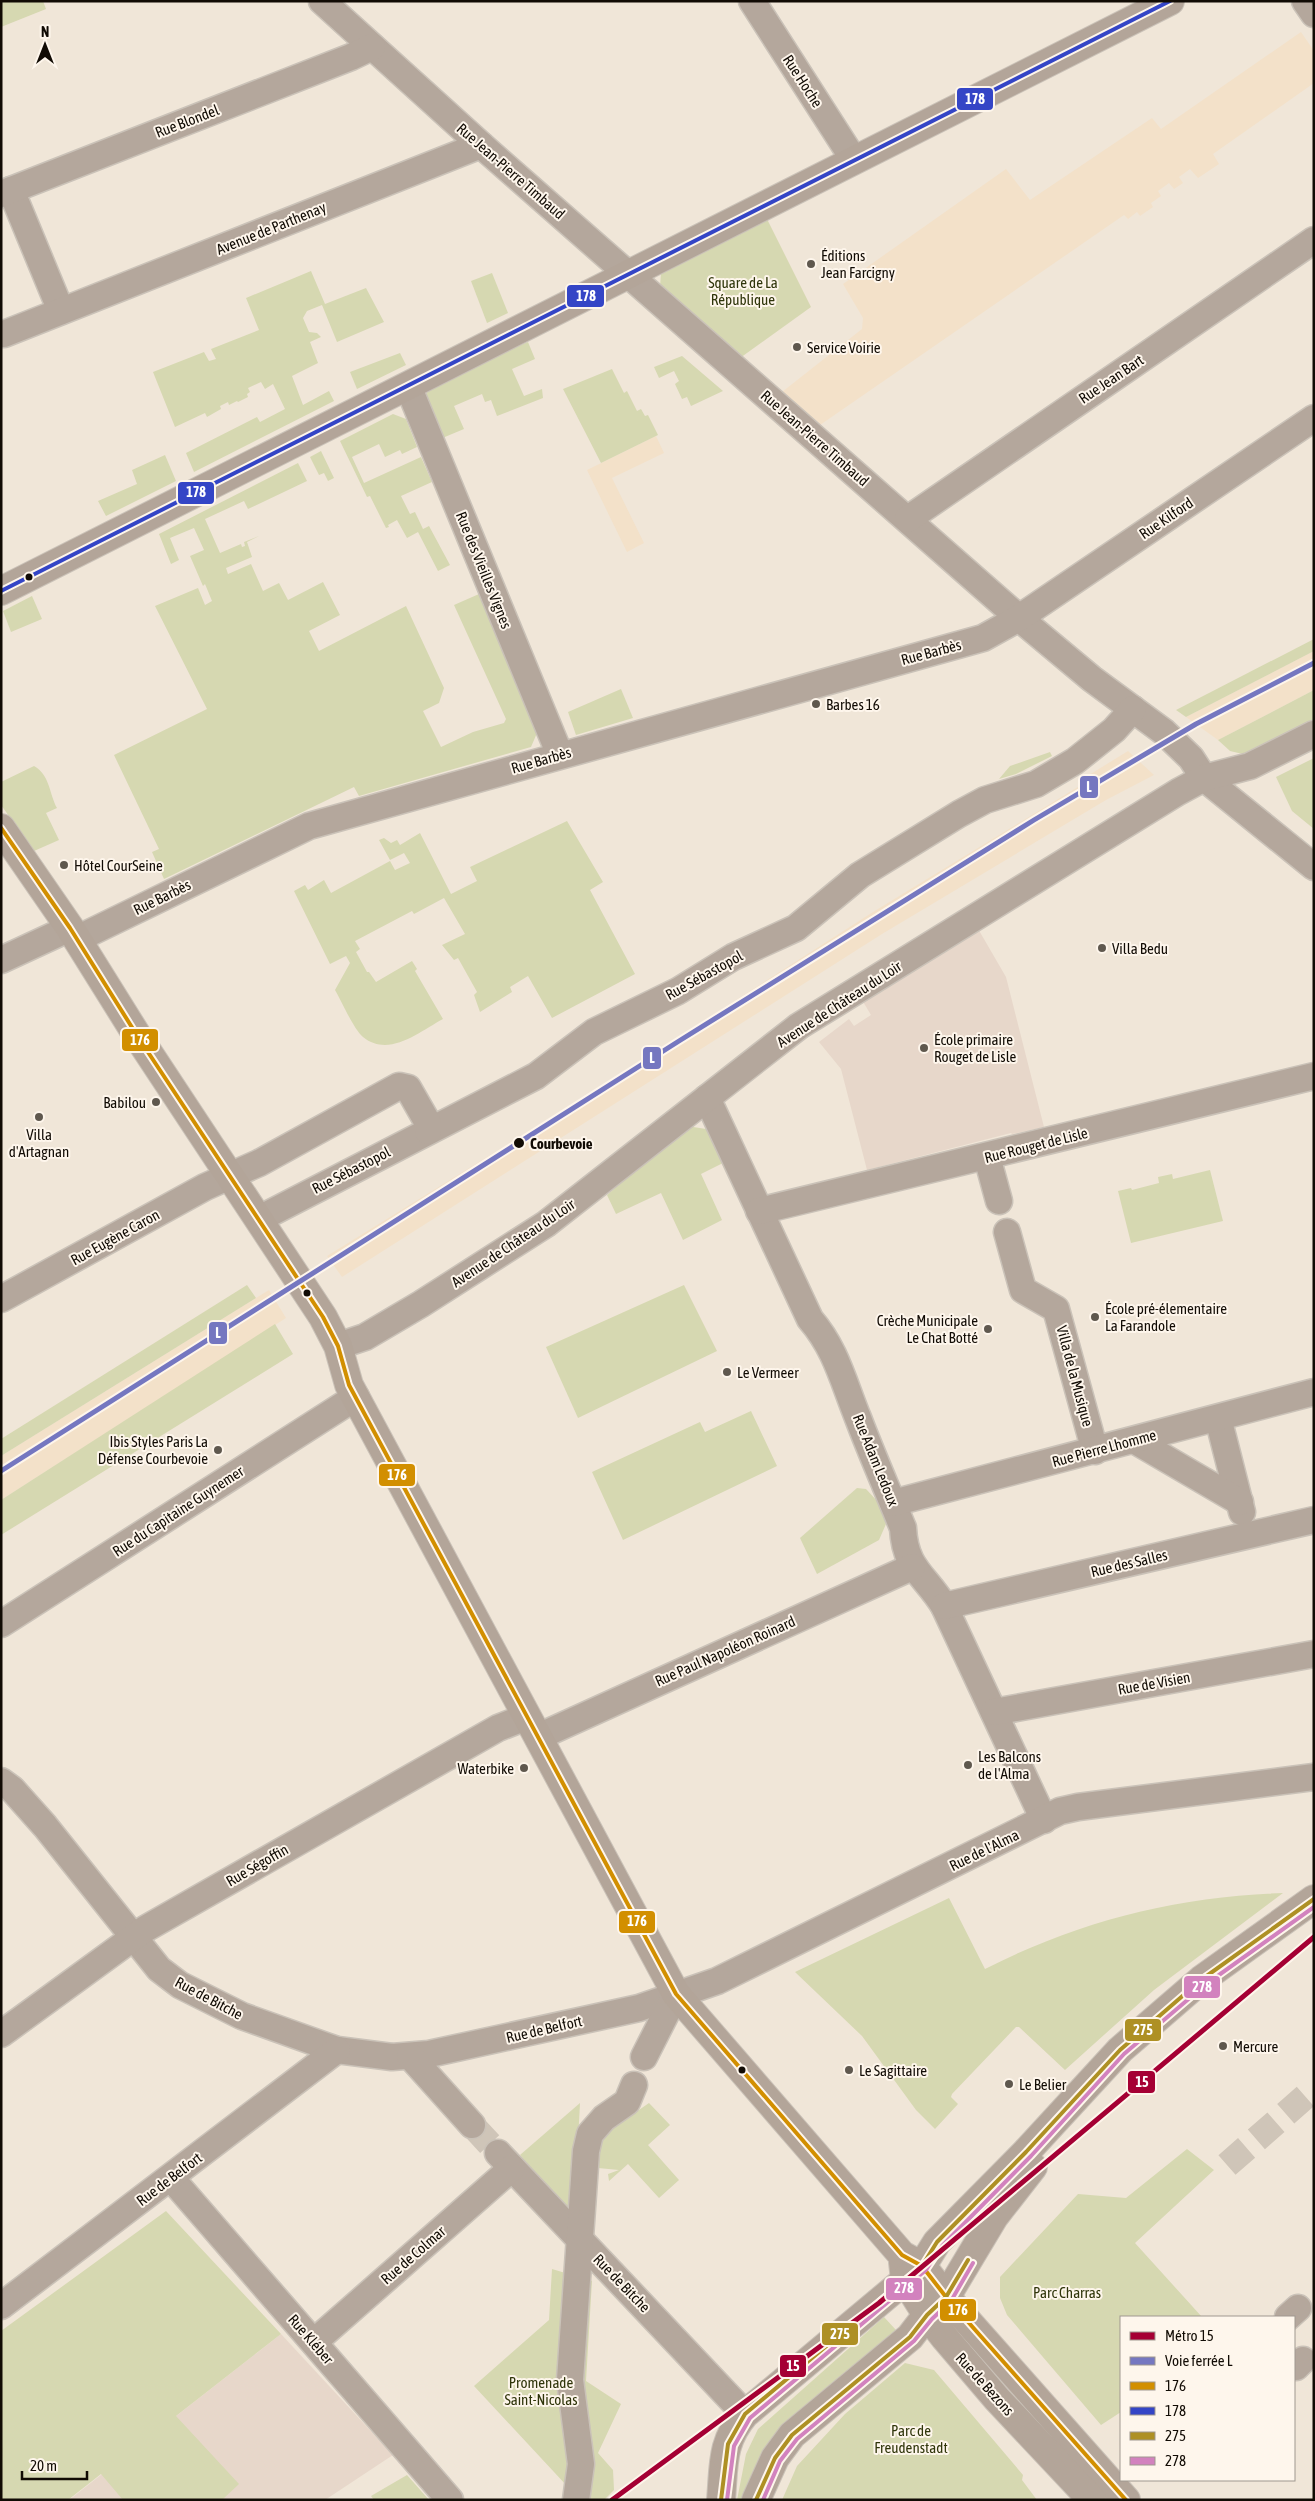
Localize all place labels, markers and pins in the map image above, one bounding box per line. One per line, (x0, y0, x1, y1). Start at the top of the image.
place label: Éditions Jean Farcigny (821, 247, 895, 281)
marker: Éditions Jean Farcigny (805, 258, 817, 270)
place label: Service Voirie (807, 339, 881, 356)
marker: Service Voirie (791, 341, 803, 353)
unlabelled marker (24, 572, 34, 582)
place label: Barbes 16 (826, 696, 880, 713)
marker: Barbes 16 (810, 698, 822, 710)
place label: Hôtel CourSeine (74, 857, 163, 874)
marker: Hôtel CourSeine (58, 859, 70, 871)
place label: Villa Bedu (1112, 940, 1168, 957)
marker: Villa Bedu (1096, 942, 1108, 954)
place label: École primaire Rouget de Lisle (934, 1031, 1016, 1065)
marker: École primaire Rouget de Lisle (918, 1042, 930, 1054)
place label: Babilou (103, 1094, 146, 1111)
marker: Babilou (150, 1096, 162, 1108)
marker: Villa d'Artagnan (33, 1111, 45, 1123)
place label: Villa d'Artagnan (9, 1126, 69, 1160)
place label: Courbevoie (530, 1135, 593, 1152)
marker: Courbevoie (512, 1136, 526, 1150)
unlabelled marker (302, 1288, 312, 1298)
place label: École pré-élementaire La Farandole (1105, 1300, 1227, 1334)
marker: École pré-élementaire La Farandole (1089, 1311, 1101, 1323)
place label: Crèche Municipale Le Chat Botté (877, 1312, 978, 1346)
marker: Crèche Municipale Le Chat Botté (982, 1323, 994, 1335)
place label: Le Vermeer (737, 1364, 799, 1381)
marker: Le Vermeer (721, 1366, 733, 1378)
place label: Ibis Styles Paris La Défense Courbevoie (98, 1433, 208, 1467)
marker: Ibis Styles Paris La Défense Courbevoie (212, 1444, 224, 1456)
place label: Les Balcons de l'Alma (978, 1748, 1041, 1782)
marker: Les Balcons de l'Alma (962, 1759, 974, 1771)
place label: Waterbike (458, 1760, 514, 1777)
marker: Waterbike (518, 1762, 530, 1774)
place label: Mercure (1233, 2038, 1279, 2055)
marker: Mercure (1217, 2040, 1229, 2052)
place label: Le Sagittaire (859, 2062, 927, 2079)
marker: Le Sagittaire (843, 2064, 855, 2076)
unlabelled marker (737, 2065, 747, 2075)
place label: Le Belier (1019, 2076, 1067, 2093)
marker: Le Belier (1003, 2078, 1015, 2090)

